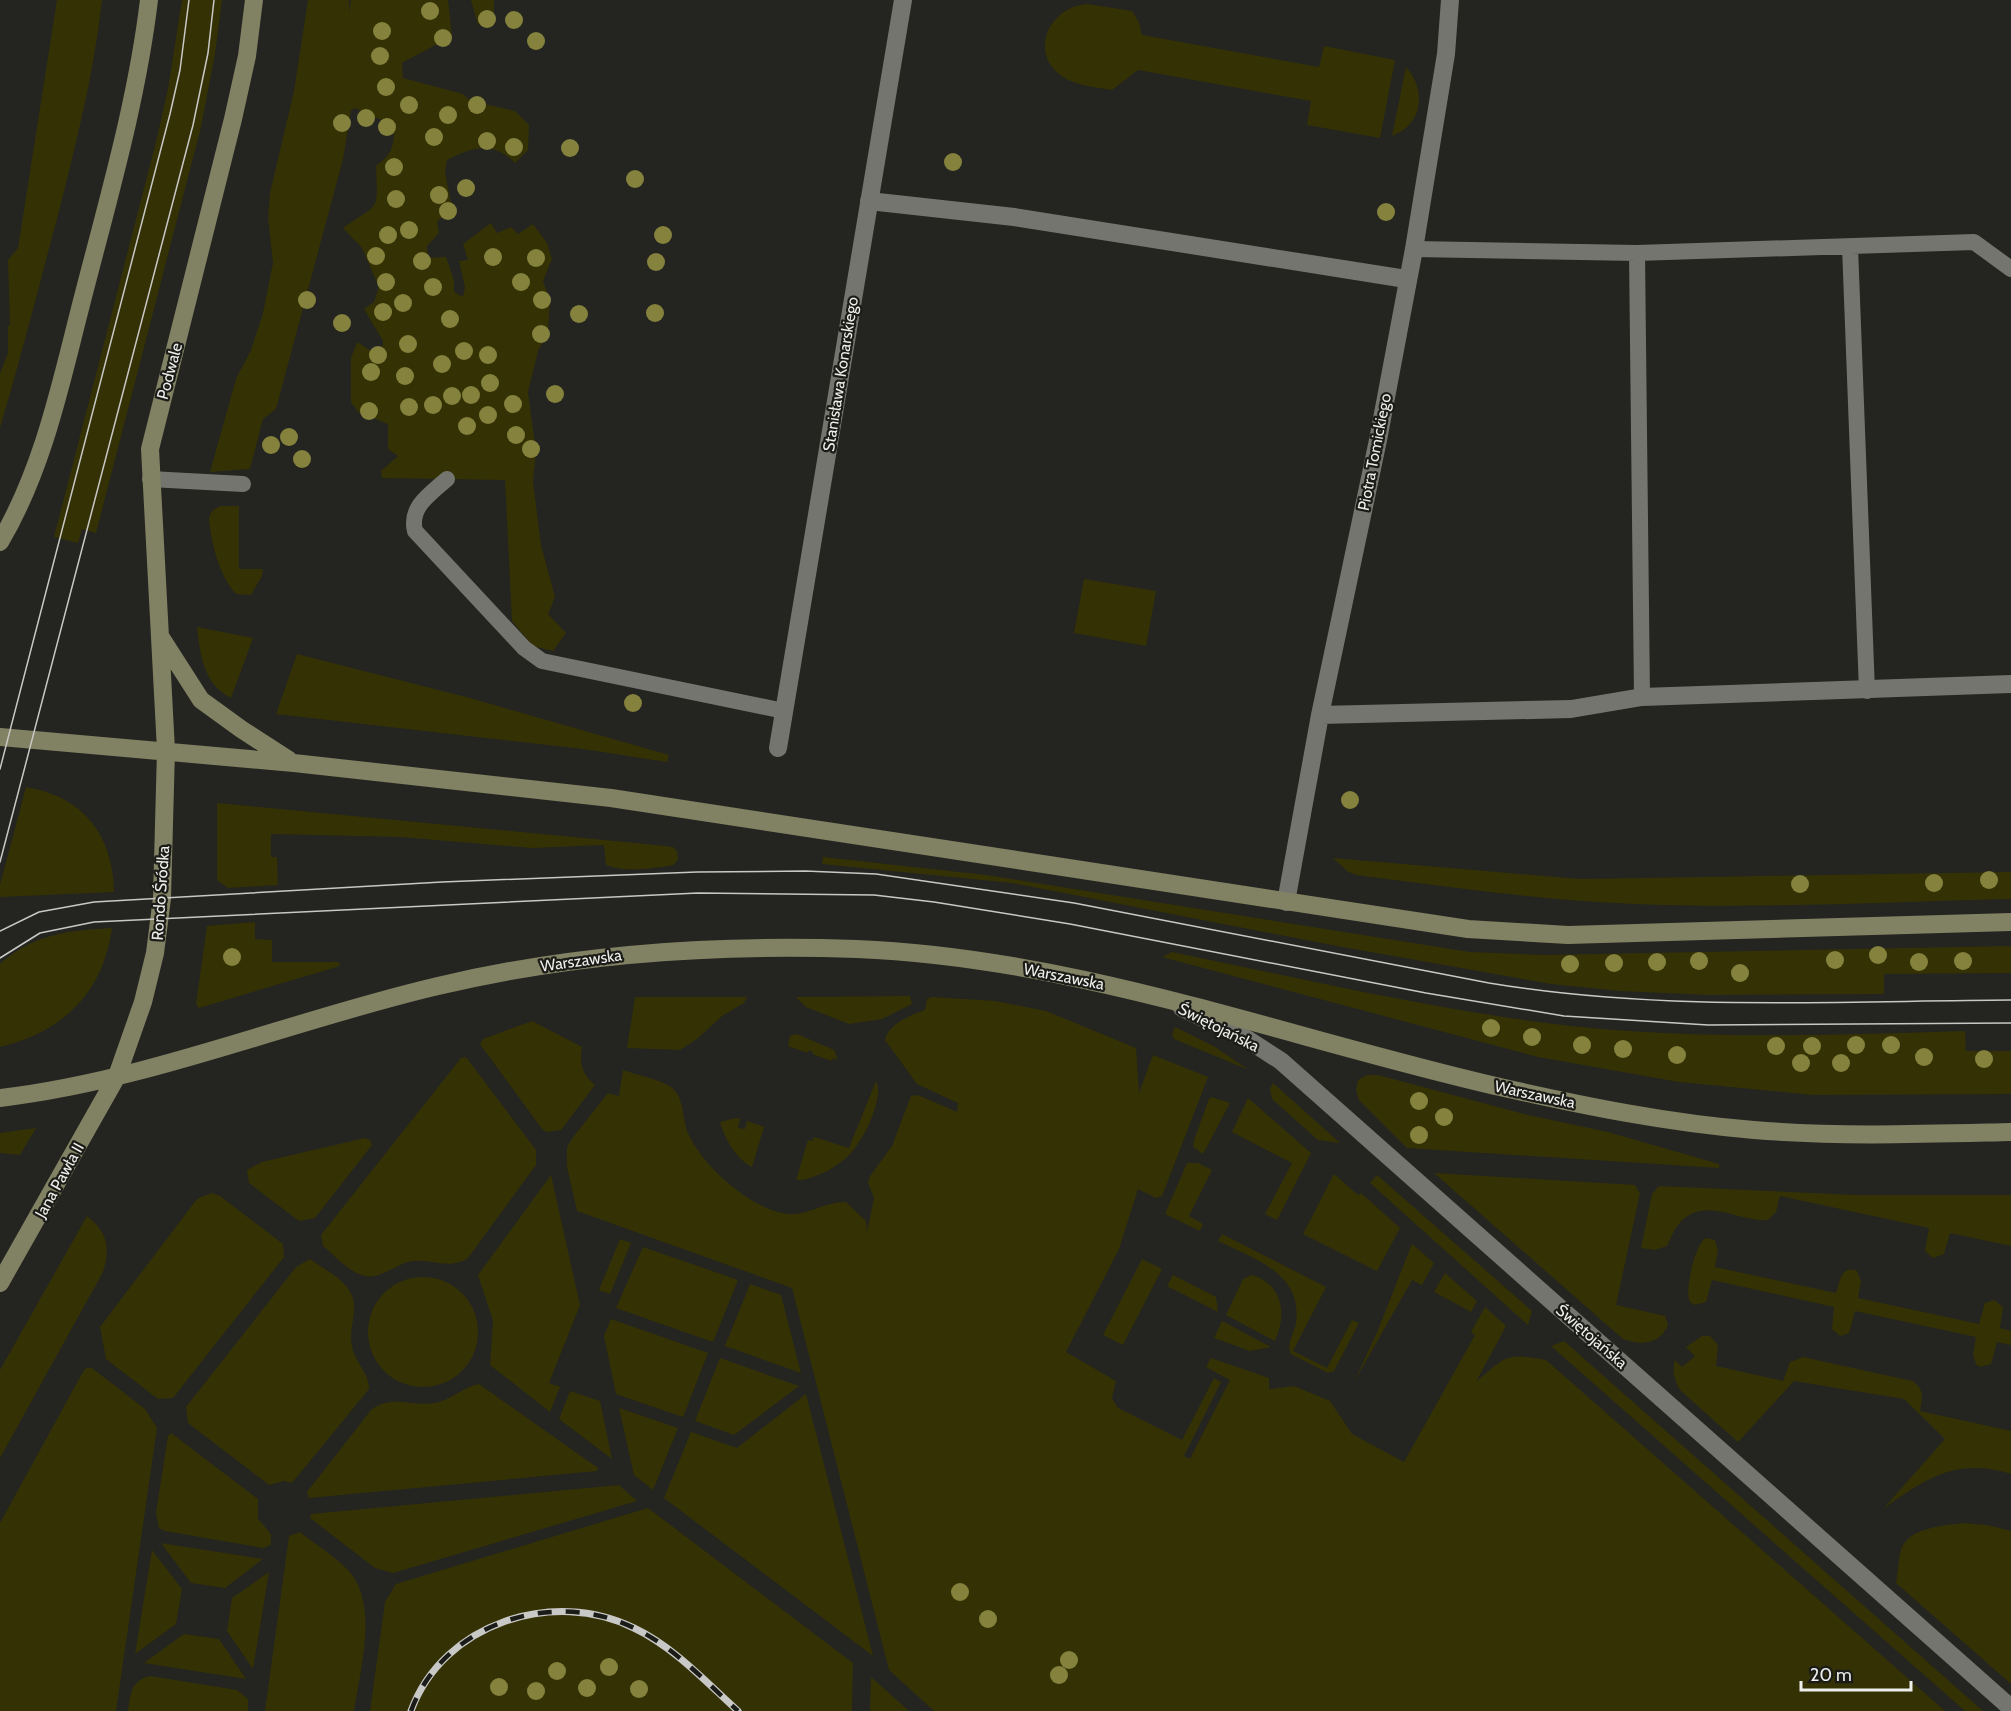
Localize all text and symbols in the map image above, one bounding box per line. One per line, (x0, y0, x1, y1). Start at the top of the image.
street label: Stanisława Konarskiego (819, 295, 862, 453)
street label: Podwale (153, 341, 186, 401)
street label: Piotra Tomickiego (1354, 392, 1395, 512)
street label: Rondo Śródka (148, 845, 173, 941)
street label: Warszawska (539, 945, 623, 976)
street label: Warszawska (1022, 959, 1106, 994)
street label: Świętojańska (1175, 999, 1263, 1056)
street label: Warszawska (1493, 1077, 1577, 1112)
street label: Jana Pawła II (31, 1139, 88, 1222)
street label: Świętojańska (1552, 1300, 1631, 1373)
scale bar (1801, 1654, 1910, 1692)
text: 20 m (1810, 1664, 1852, 1686)

